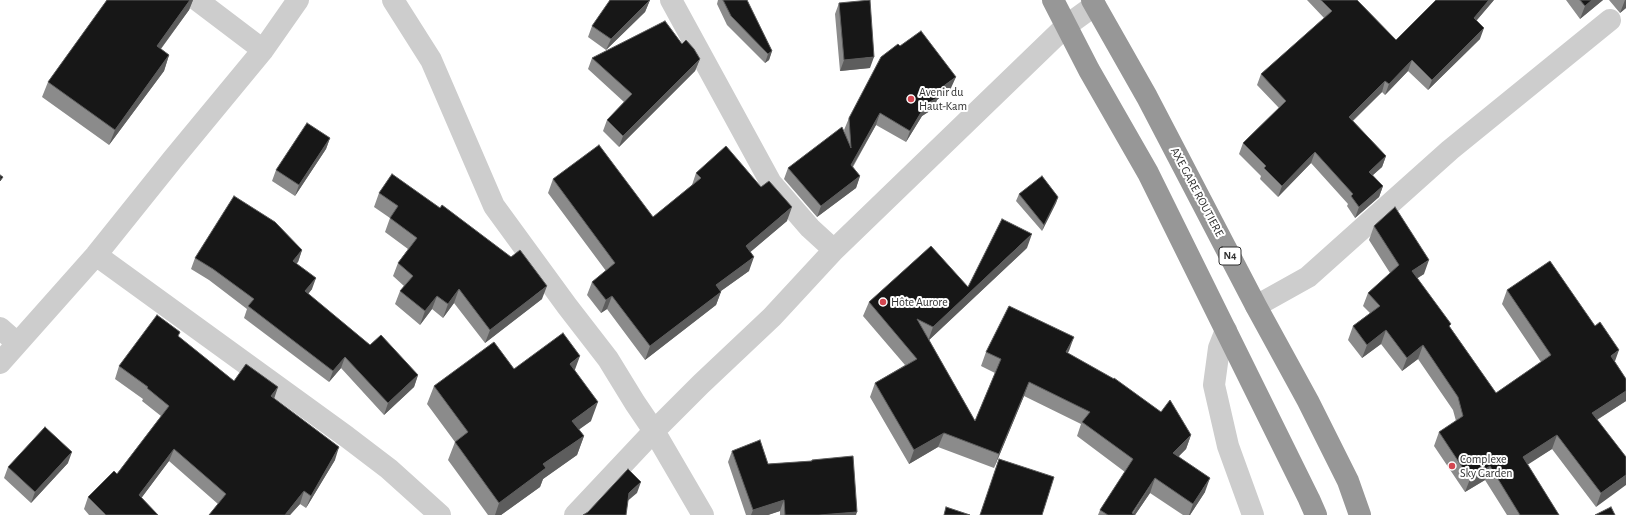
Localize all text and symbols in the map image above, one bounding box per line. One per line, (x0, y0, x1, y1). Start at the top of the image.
place label: Avenir du Haut-Kam (919, 85, 967, 113)
marker: Avenir du Haut-Kam (906, 94, 916, 104)
street label: AXE GARE ROUTIERE (1167, 145, 1227, 239)
road number: N4 (1219, 247, 1241, 265)
place label: Hôte Aurore (891, 295, 948, 309)
marker: Hôte Aurore (878, 297, 888, 307)
place label: Complexe Sky Garden (1460, 452, 1512, 480)
marker: Complexe Sky Garden (1447, 461, 1457, 471)

